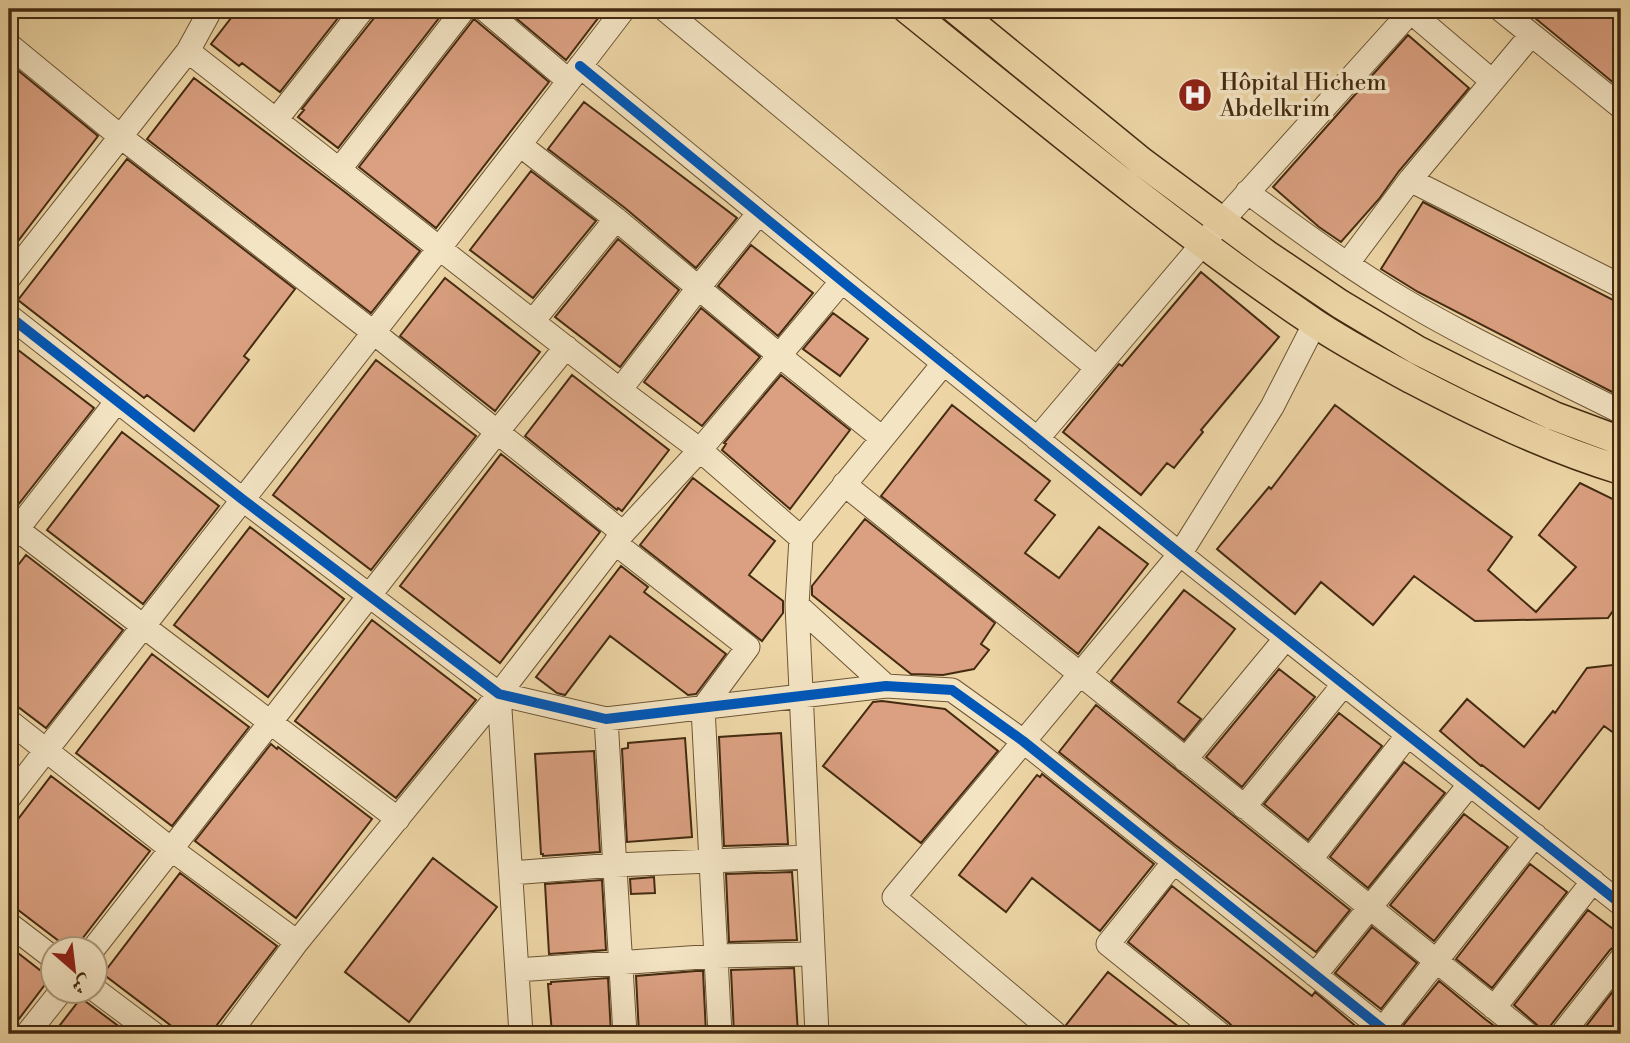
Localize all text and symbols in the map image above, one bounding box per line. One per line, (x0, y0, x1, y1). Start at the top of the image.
place label: Hôpital Hichem Abdelkrim (1219, 69, 1387, 123)
hospital icon: Hôpital Hichem Abdelkrim (1176, 76, 1214, 114)
north arrow (38, 934, 108, 1004)
text: ش (68, 969, 95, 999)

